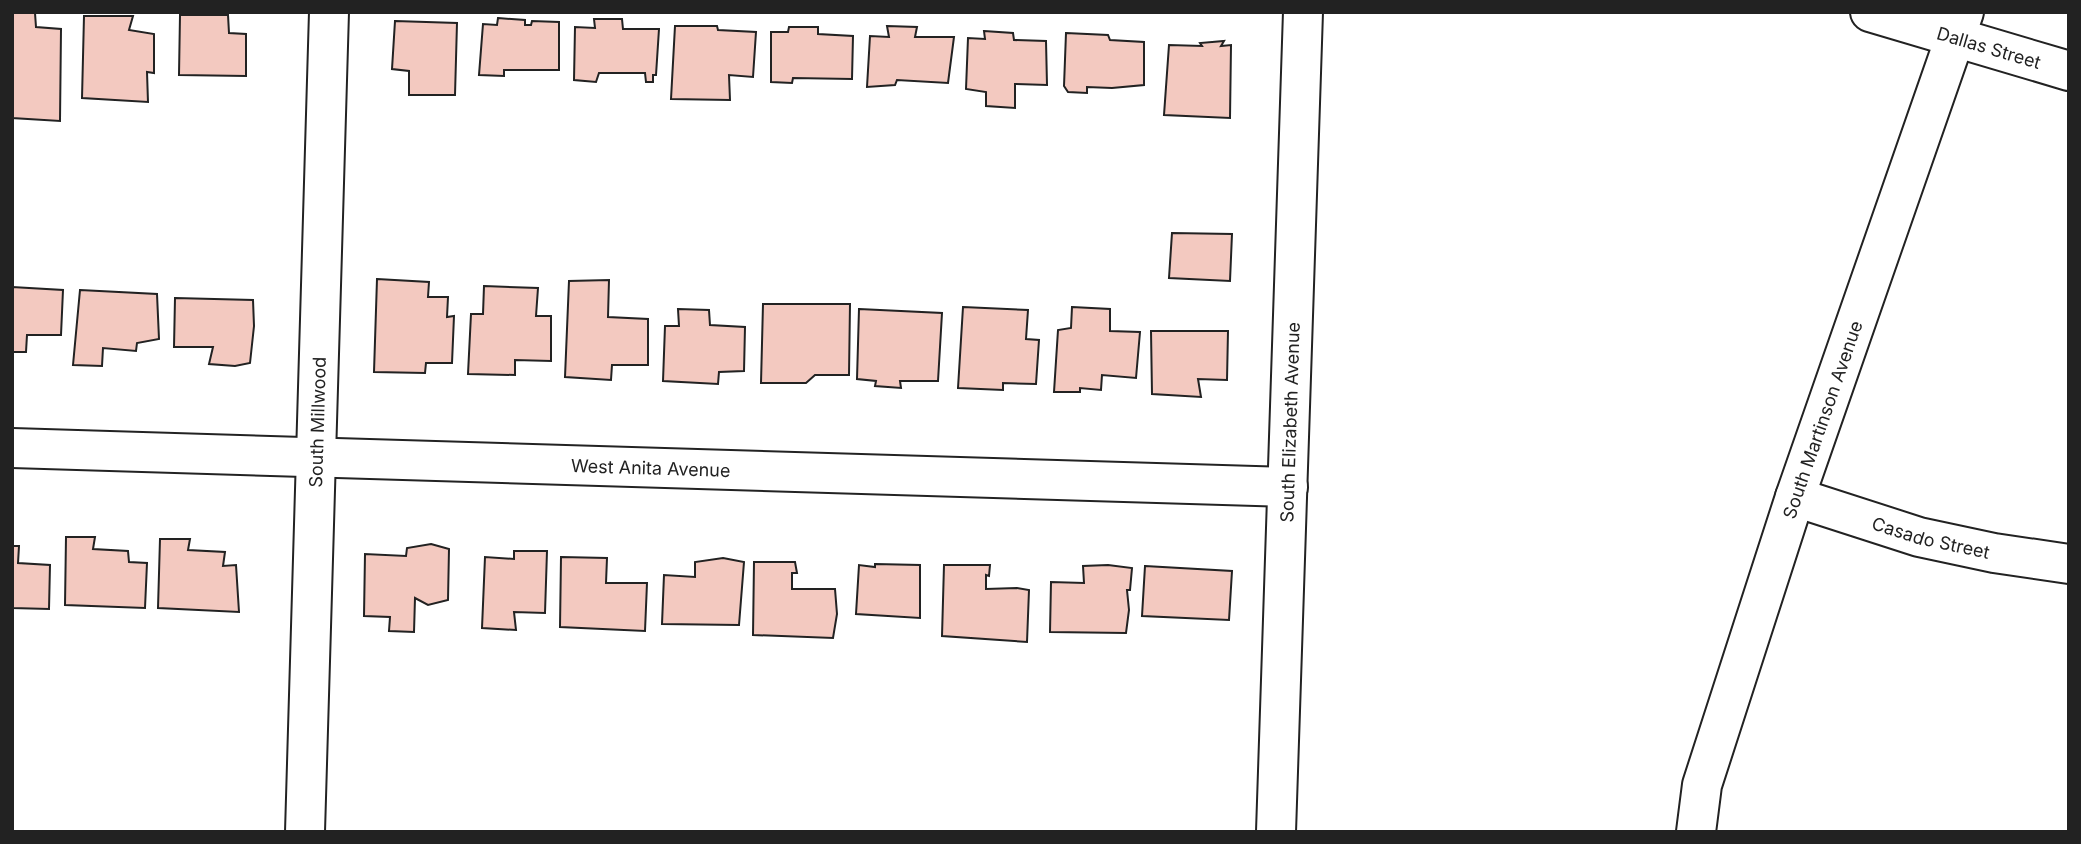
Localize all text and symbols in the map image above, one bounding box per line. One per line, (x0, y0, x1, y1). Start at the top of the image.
street label: Dallas Street (1934, 22, 2043, 73)
street label: South Martinson Avenue (1778, 318, 1866, 521)
street label: South Elizabeth Avenue (1276, 322, 1303, 523)
street label: South Millwood (305, 356, 329, 488)
street label: West Anita Avenue (571, 455, 731, 480)
street label: Casado Street (1870, 512, 1992, 562)

